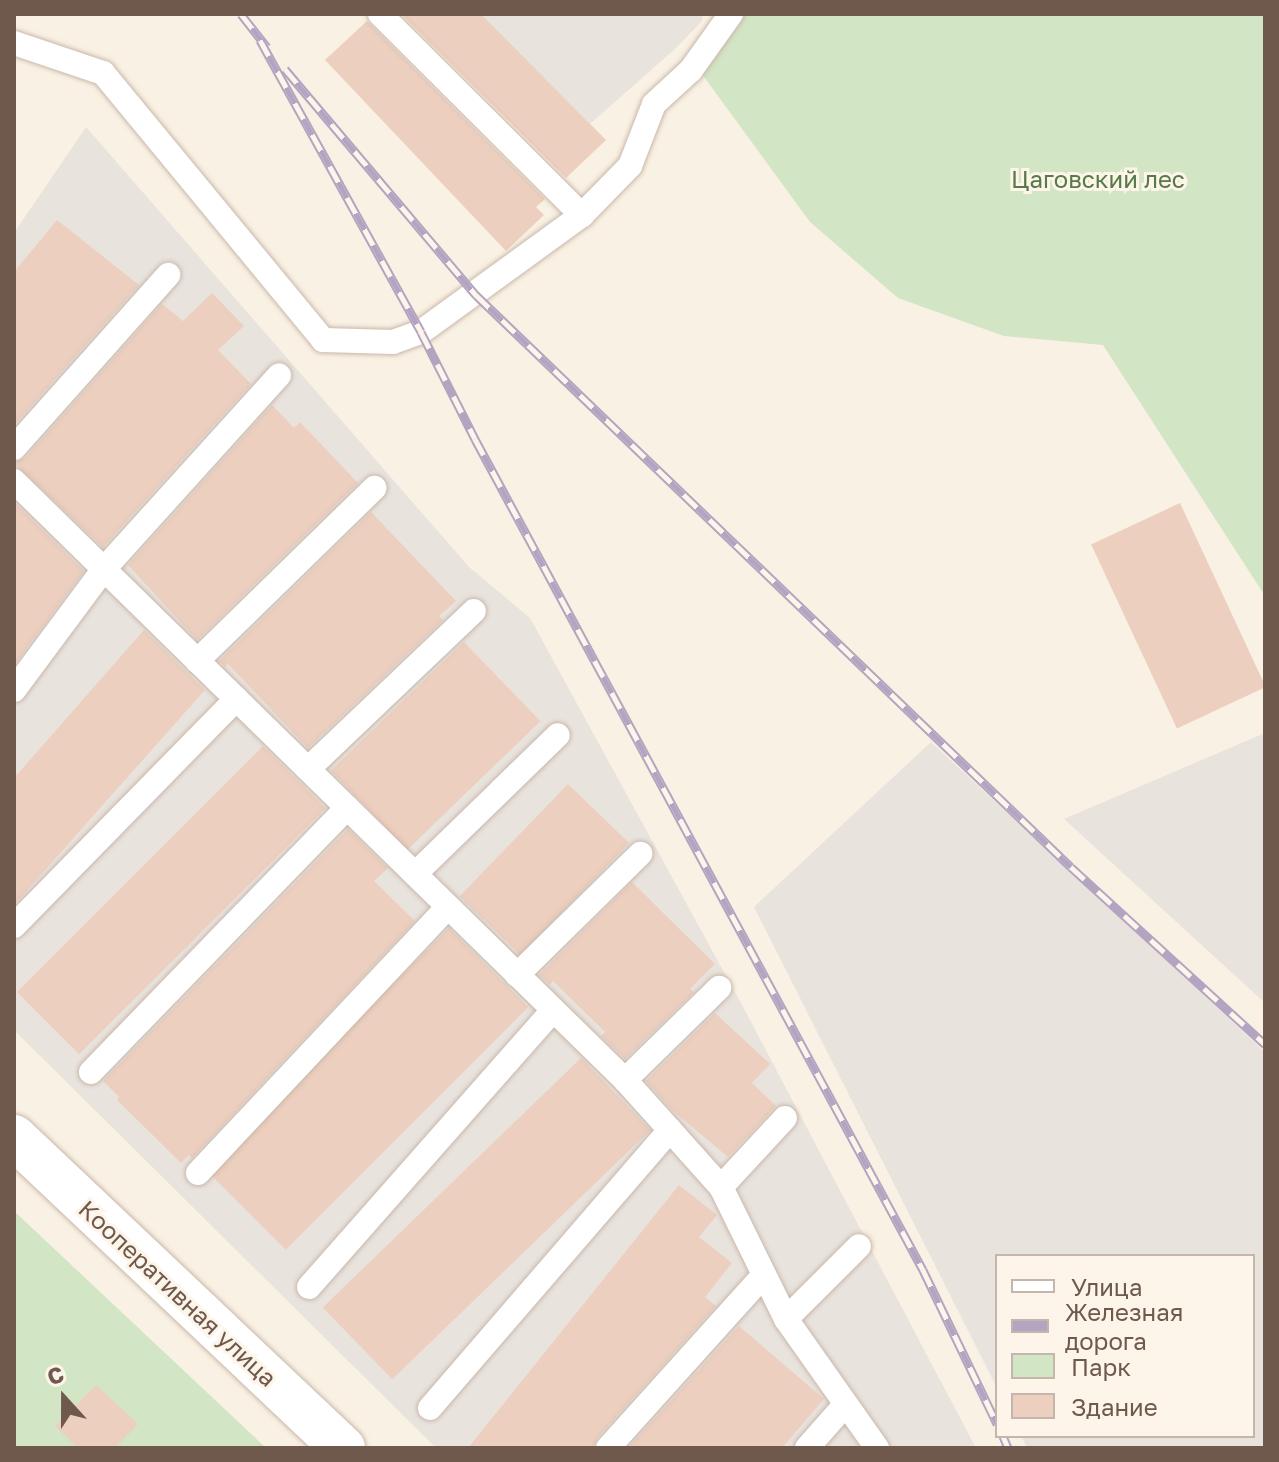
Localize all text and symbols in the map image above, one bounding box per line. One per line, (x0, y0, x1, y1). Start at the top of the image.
park label: Цаговский лес (1011, 165, 1185, 193)
street label: Кооперативная улица (73, 1194, 283, 1392)
legend (995, 1254, 1255, 1438)
text: Улица (1071, 1272, 1143, 1301)
text: Железная дорога (1065, 1297, 1183, 1355)
text: Парк (1071, 1352, 1131, 1381)
north arrow (24, 1358, 104, 1438)
text: С (43, 1360, 67, 1391)
text: Здание (1071, 1392, 1158, 1421)

